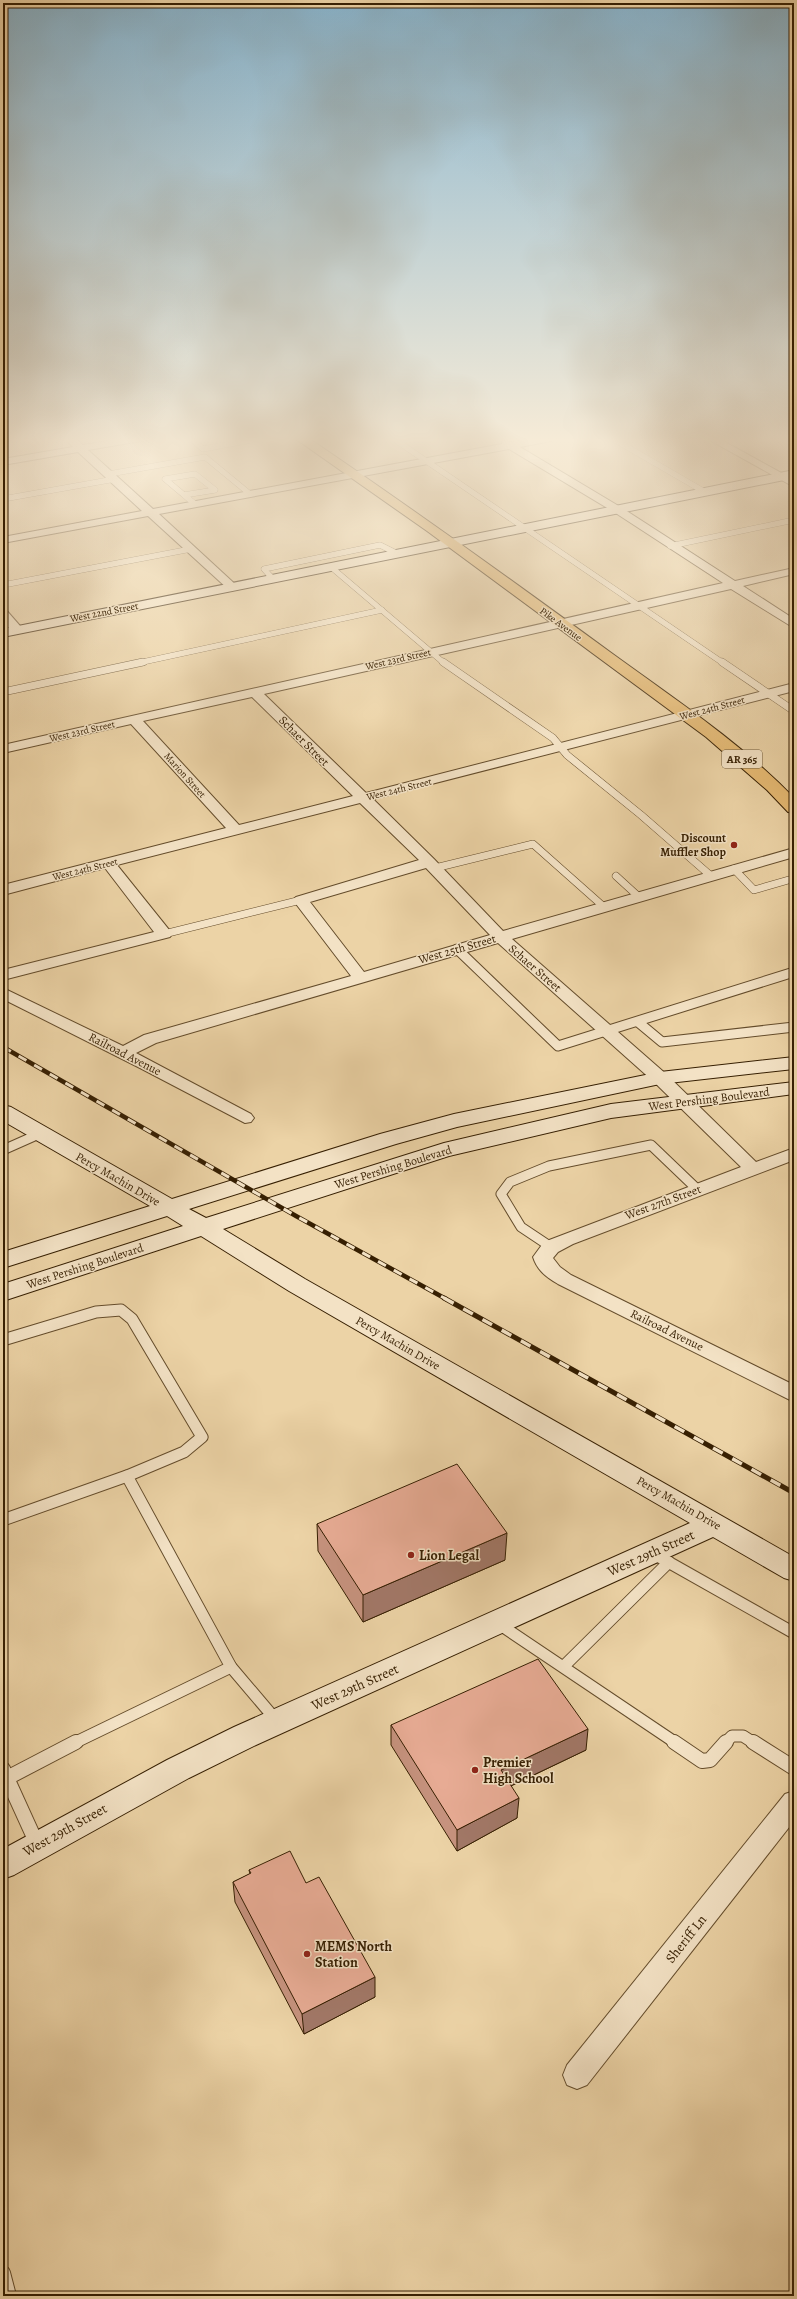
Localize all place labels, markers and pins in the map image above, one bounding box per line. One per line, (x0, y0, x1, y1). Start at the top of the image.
place label: Discount Muffler Shop (660, 830, 727, 860)
marker: Discount Muffler Shop (729, 840, 739, 850)
place label: Lion Legal (419, 1546, 480, 1565)
marker: Lion Legal (406, 1550, 416, 1560)
place label: Premier High School (483, 1753, 554, 1788)
marker: Premier High School (470, 1765, 480, 1775)
place label: MEMS North Station (315, 1937, 392, 1972)
marker: MEMS North Station (302, 1949, 312, 1959)

